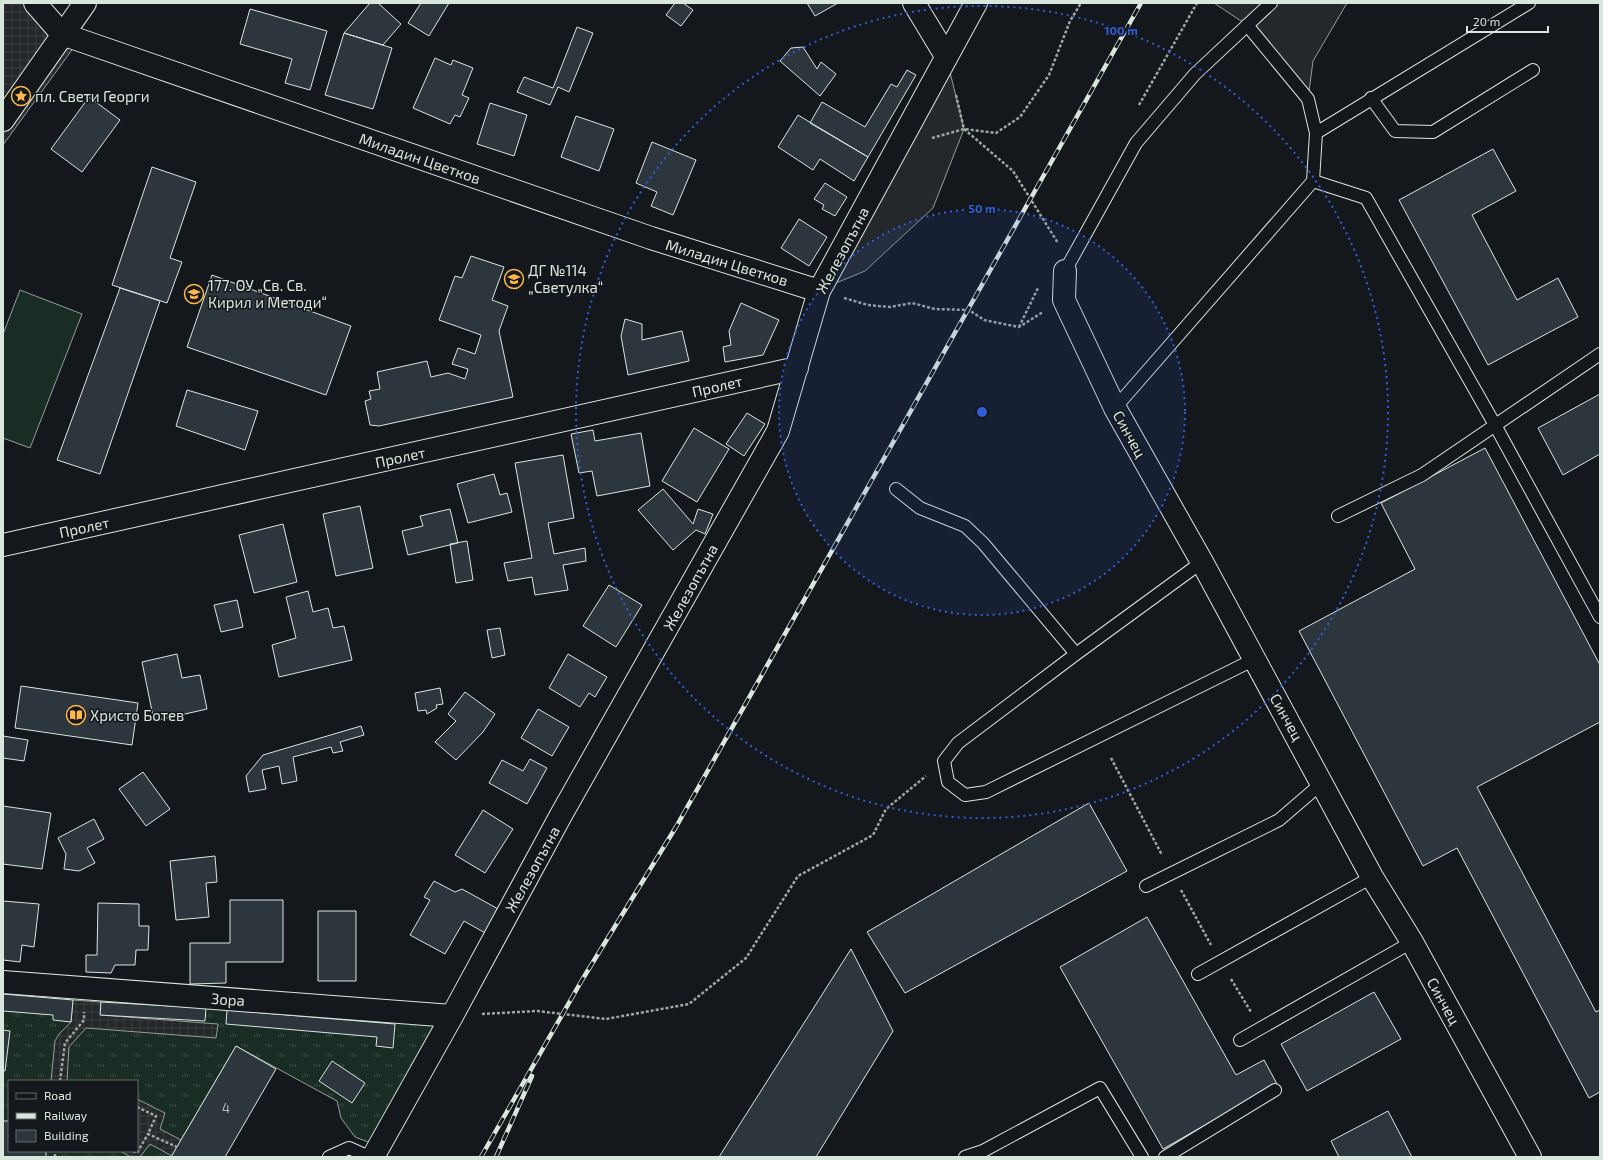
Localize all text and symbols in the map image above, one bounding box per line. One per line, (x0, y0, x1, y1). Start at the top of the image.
scale bar (1467, 8, 1548, 34)
text: 20 m (1473, 14, 1500, 28)
text: 100 m (1104, 23, 1138, 37)
place icon: пл. Свети Георги (10, 85, 32, 107)
place label: пл. Свети Георги (35, 87, 150, 105)
street label: Миладин Цветков (357, 129, 483, 187)
text: 50 m (968, 201, 996, 215)
street label: Железопътна (812, 204, 872, 296)
street label: Миладин Цветков (664, 235, 790, 289)
place label: ДГ №114 „Светулка“ (528, 261, 603, 297)
school or university icon: ДГ №114 „Светулка“ (503, 268, 525, 290)
place label: 177. ОУ „Св. Св. Кирил и Методи“ (208, 276, 327, 311)
school or university icon: 177. ОУ „Св. Св. Кирил и Методи“ (183, 283, 205, 305)
street label: Пролет (690, 372, 744, 400)
centre of rings (975, 405, 989, 419)
street label: Синчец (1110, 407, 1150, 461)
street label: Пролет (373, 443, 427, 471)
street label: Пролет (57, 513, 111, 541)
street label: Железопътна (659, 541, 721, 633)
street label: Синчец (1267, 690, 1307, 744)
library icon: Христо Ботев (65, 704, 87, 726)
place label: Христо Ботев (90, 706, 184, 724)
street label: Железопътна (501, 823, 563, 915)
street label: Синчец (1424, 974, 1464, 1028)
street label: Зора (210, 989, 246, 1009)
legend (8, 1080, 138, 1152)
text: Road (44, 1088, 72, 1102)
house number: 4 (222, 1100, 230, 1116)
text: Railway (44, 1108, 88, 1122)
text: Building (44, 1128, 89, 1142)

